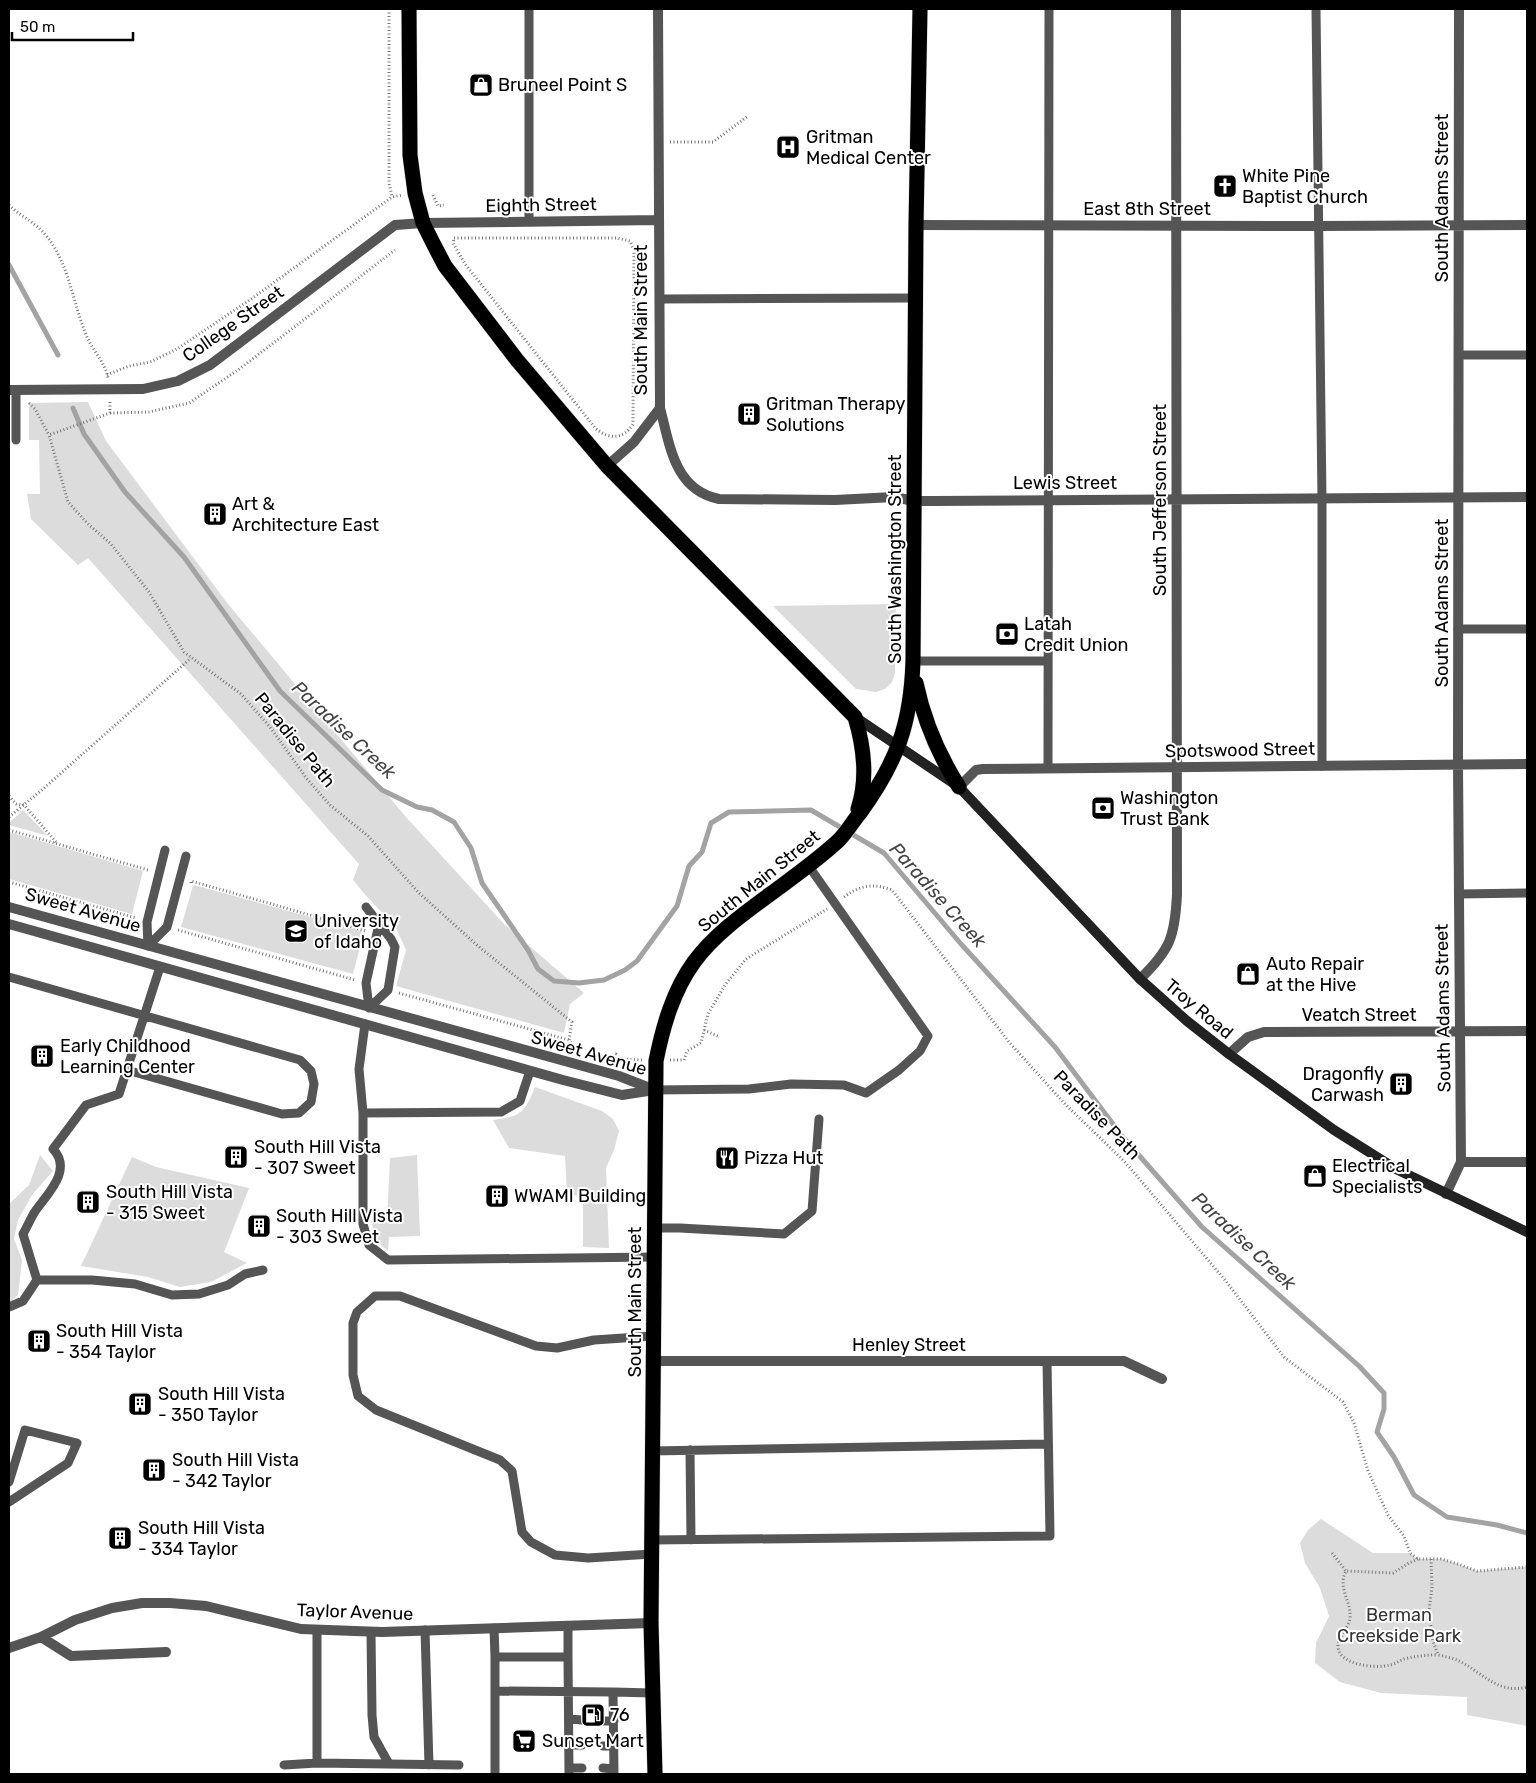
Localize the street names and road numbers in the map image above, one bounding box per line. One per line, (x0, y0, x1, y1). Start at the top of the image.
street label: South Adams Street (1431, 114, 1453, 282)
street label: Eighth Street (485, 193, 597, 217)
street label: East 8th Street (1083, 198, 1211, 220)
street label: South Main Street (630, 245, 652, 395)
street label: College Street (178, 281, 288, 367)
street label: South Jefferson Street (1149, 404, 1171, 596)
street label: South Washington Street (884, 454, 906, 664)
street label: Lewis Street (1013, 472, 1117, 494)
street label: South Adams Street (1431, 519, 1453, 687)
street label: Paradise Path (250, 688, 340, 792)
street label: Spotswood Street (1165, 738, 1315, 762)
street label: South Main Street (694, 825, 824, 937)
street label: Sweet Avenue (23, 883, 143, 937)
street label: South Adams Street (1431, 924, 1455, 1092)
street label: Troy Road (1160, 974, 1238, 1044)
street label: Veatch Street (1301, 1004, 1417, 1026)
street label: Sweet Avenue (529, 1026, 649, 1080)
street label: Paradise Path (1049, 1066, 1145, 1164)
street label: South Main Street (624, 1227, 646, 1377)
street label: Henley Street (852, 1334, 966, 1356)
street label: Taylor Avenue (296, 1599, 414, 1625)

